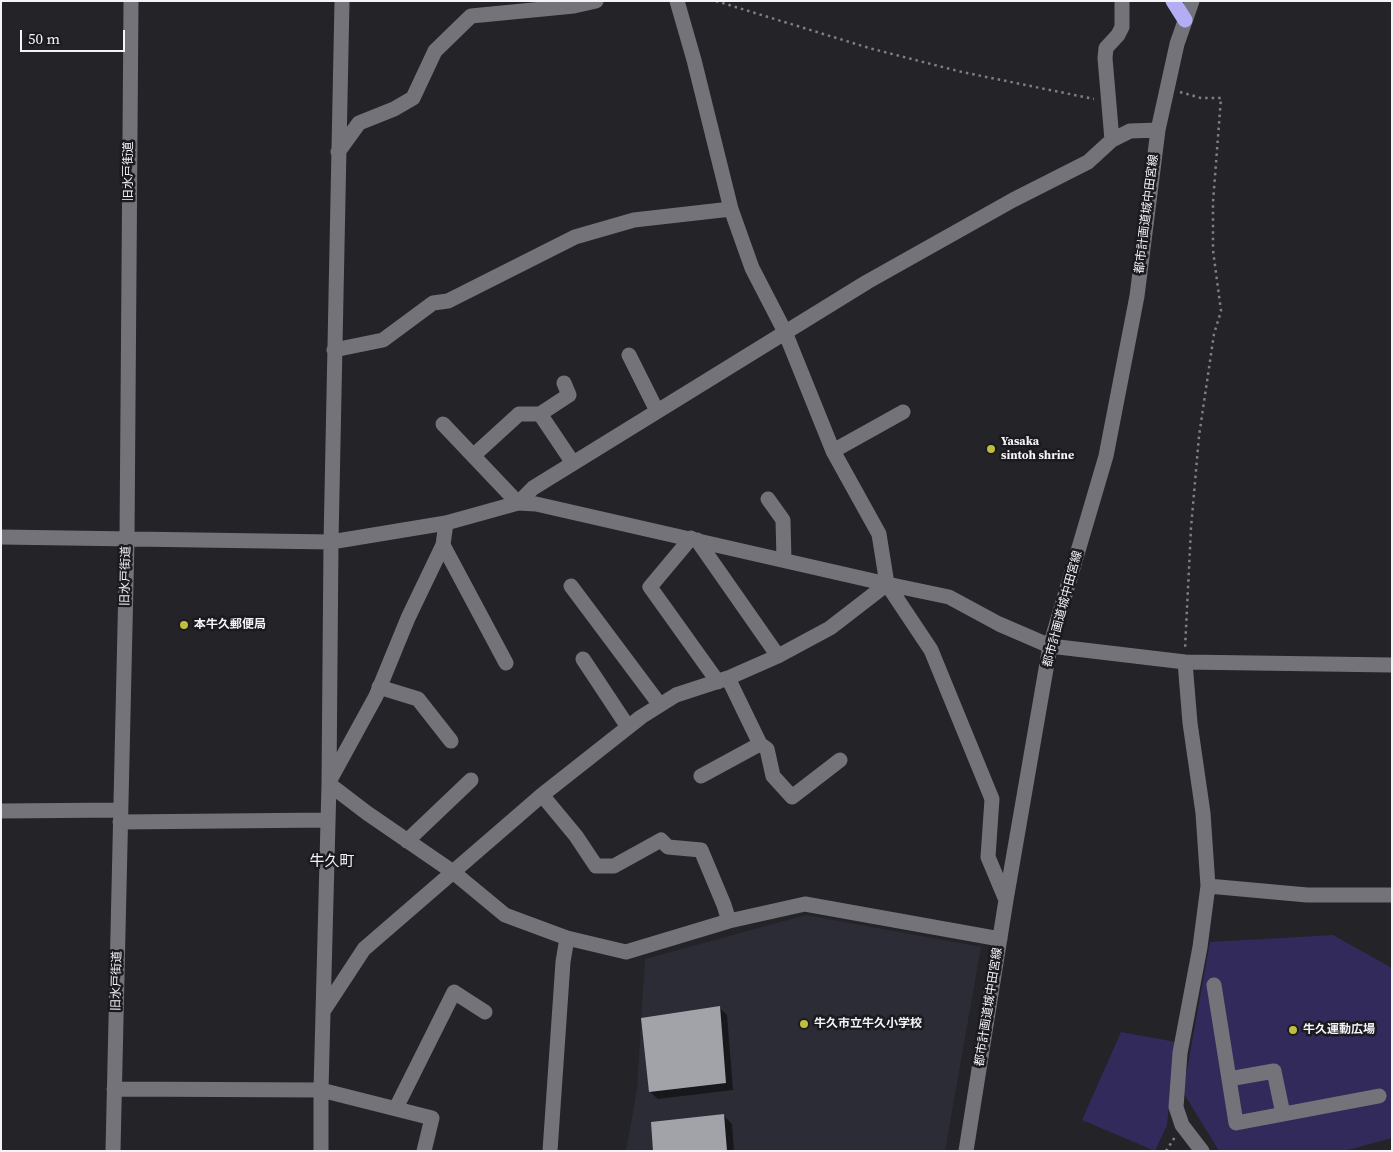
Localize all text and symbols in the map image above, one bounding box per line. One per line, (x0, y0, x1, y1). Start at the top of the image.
scale bar (22, 20, 128, 52)
text: 50 m (28, 28, 60, 49)
street label: 旧水戸街道 (122, 141, 136, 201)
street label: 都市計画道城中田宮線 (1133, 154, 1161, 274)
place label: Yasaka sintoh shrine (1001, 435, 1074, 463)
marker: Yasaka sintoh shrine (985, 443, 997, 455)
street label: 旧水戸街道 (118, 546, 134, 606)
street label: 都市計画道城中田宮線 (1041, 549, 1085, 669)
place label: 本牛久郵便局 (194, 618, 266, 632)
marker: 本牛久郵便局 (178, 619, 190, 631)
district label: 牛久町 (310, 853, 354, 871)
street label: 都市計画道城中田宮線 (973, 947, 1005, 1067)
street label: 旧水戸街道 (109, 951, 125, 1011)
place label: 牛久市立牛久小学校 (814, 1017, 922, 1031)
marker: 牛久市立牛久小学校 (798, 1018, 810, 1030)
place label: 牛久運動広場 (1303, 1023, 1375, 1037)
marker: 牛久運動広場 (1287, 1024, 1299, 1036)

